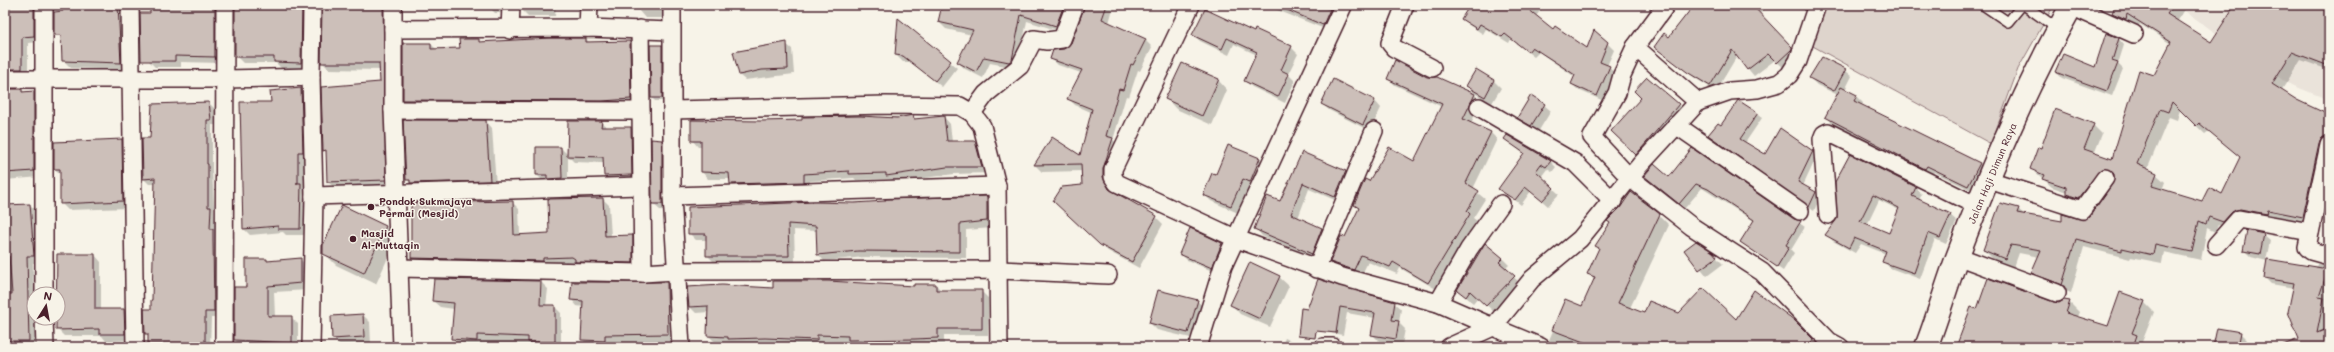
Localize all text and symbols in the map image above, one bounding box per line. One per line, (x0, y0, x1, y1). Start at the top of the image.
street label: Jalan Haji Dimun Raya (1964, 120, 2020, 226)
place label: Pondok Sukmajaya Permai (Mesjid) (379, 194, 472, 220)
marker: Pondok Sukmajaya Permai (Mesjid) (366, 202, 376, 212)
place label: Masjid Al-Muttaqin (361, 226, 420, 252)
marker: Masjid Al-Muttaqin (348, 234, 358, 244)
north arrow (26, 286, 66, 326)
text: N (42, 288, 54, 304)

